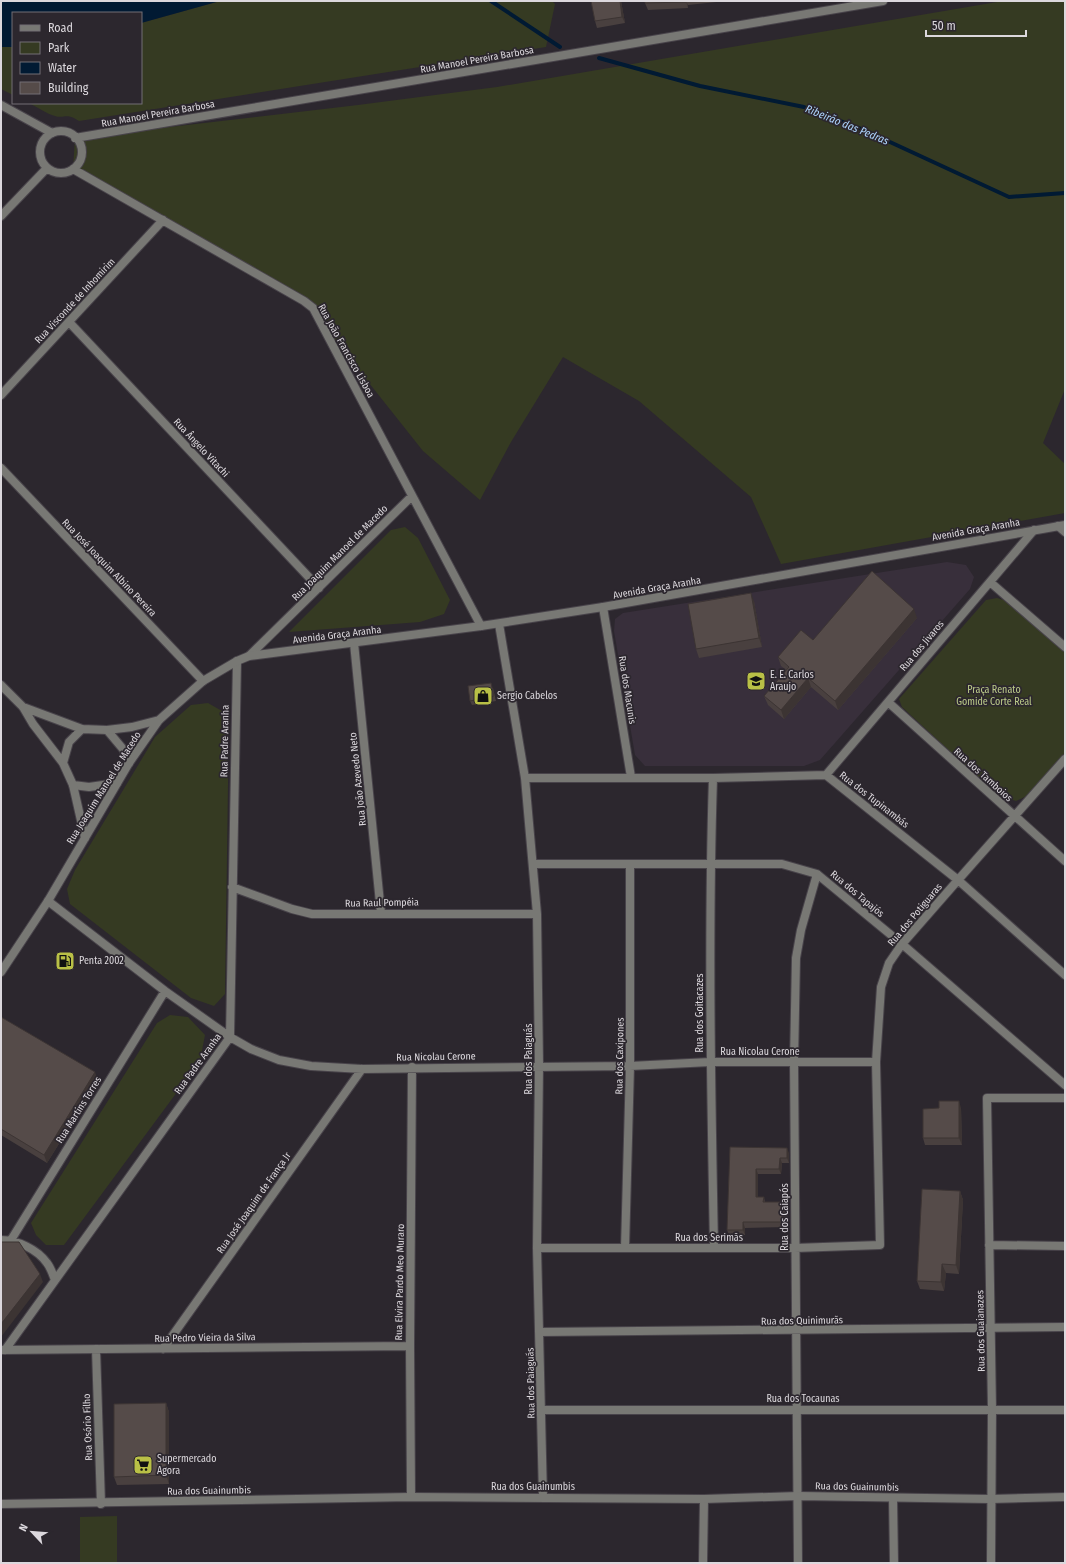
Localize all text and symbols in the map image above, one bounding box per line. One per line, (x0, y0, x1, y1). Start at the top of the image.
legend (12, 12, 142, 104)
scale bar (926, 12, 1026, 38)
text: 50 m (932, 19, 956, 33)
text: Road (48, 21, 73, 35)
text: Park (48, 41, 70, 55)
street label: Rua Manoel Pereira Barbosa (419, 44, 535, 76)
text: Water (48, 61, 77, 75)
text: Building (48, 81, 89, 95)
street label: Rua Manoel Pereira Barbosa (100, 98, 216, 130)
water label: Ribeirão das Pedras (803, 102, 891, 148)
street label: Rua Visconde de Inhomirim (32, 256, 118, 346)
street label: Rua João Francisco Lisboa (315, 302, 377, 400)
street label: Rua Ângelo Vitachi (171, 415, 232, 480)
street label: Rua Joaquim Manoel de Macedo (290, 503, 390, 603)
street label: Avenida Graça Aranha (931, 516, 1021, 544)
street label: Rua José Joaquim Albino Pereira (59, 517, 159, 619)
street label: Avenida Graça Aranha (612, 574, 702, 602)
street label: Rua dos Jivaros (897, 618, 947, 674)
street label: Avenida Graça Aranha (292, 624, 382, 646)
street label: Rua dos Macunis (616, 655, 638, 725)
place label: E. E. Carlos Araujo (770, 669, 814, 693)
school or university icon: E. E. Carlos Araujo (745, 670, 767, 692)
park label: Praça Renato Gomide Corte Real (956, 684, 1032, 708)
shop icon: Sergio Cabelos (472, 685, 494, 707)
place label: Sergio Cabelos (497, 690, 557, 702)
street label: Rua Padre Aranha (218, 705, 232, 777)
street label: Rua Joaquim Manoel de Macedo (64, 729, 144, 847)
street label: Rua João Azevedo Neto (347, 732, 369, 826)
street label: Rua dos Tamboios (951, 746, 1015, 804)
street label: Rua dos Tupinambás (837, 769, 911, 831)
street label: Rua dos Tapajós (828, 868, 886, 920)
street label: Rua dos Potiguaras (885, 881, 945, 949)
street label: Rua Raul Pompéia (345, 896, 419, 910)
fuel station icon: Penta 2002 (54, 950, 76, 972)
place label: Penta 2002 (79, 955, 124, 967)
street label: Rua dos Goitacazes (694, 974, 706, 1052)
street label: Rua dos Caxipones (613, 1017, 627, 1095)
street label: Rua dos Paiaguás (523, 1023, 535, 1095)
street label: Rua Padre Aranha (172, 1031, 224, 1097)
street label: Rua Nicolau Cerone (720, 1046, 800, 1058)
street label: Rua Nicolau Cerone (396, 1050, 476, 1064)
street label: Rua Martins Torres (54, 1074, 104, 1146)
street label: Rua José Joaquim de França Jr (214, 1150, 294, 1256)
street label: Rua dos Caiapós (779, 1183, 791, 1251)
street label: Rua Elvira Pardo Meo Muraro (393, 1223, 407, 1341)
street label: Rua dos Serimãs (675, 1232, 743, 1244)
street label: Rua dos Guaianazes (974, 1290, 988, 1372)
street label: Rua dos Quinimurãs (761, 1314, 843, 1328)
street label: Rua Pedro Vieira da Silva (154, 1331, 256, 1345)
street label: Rua dos Paiaguás (524, 1347, 538, 1419)
street label: Rua Osório Filho (81, 1393, 95, 1461)
street label: Rua dos Tocaunas (766, 1393, 840, 1405)
place label: Supermercado Agora (157, 1453, 216, 1477)
supermarket icon: Supermercado Agora (132, 1454, 154, 1476)
street label: Rua dos Guainumbis (815, 1480, 899, 1494)
street label: Rua dos Guainumbis (491, 1481, 575, 1493)
street label: Rua dos Guainumbis (167, 1484, 251, 1498)
north arrow (12, 1512, 52, 1552)
text: N (16, 1522, 31, 1534)

